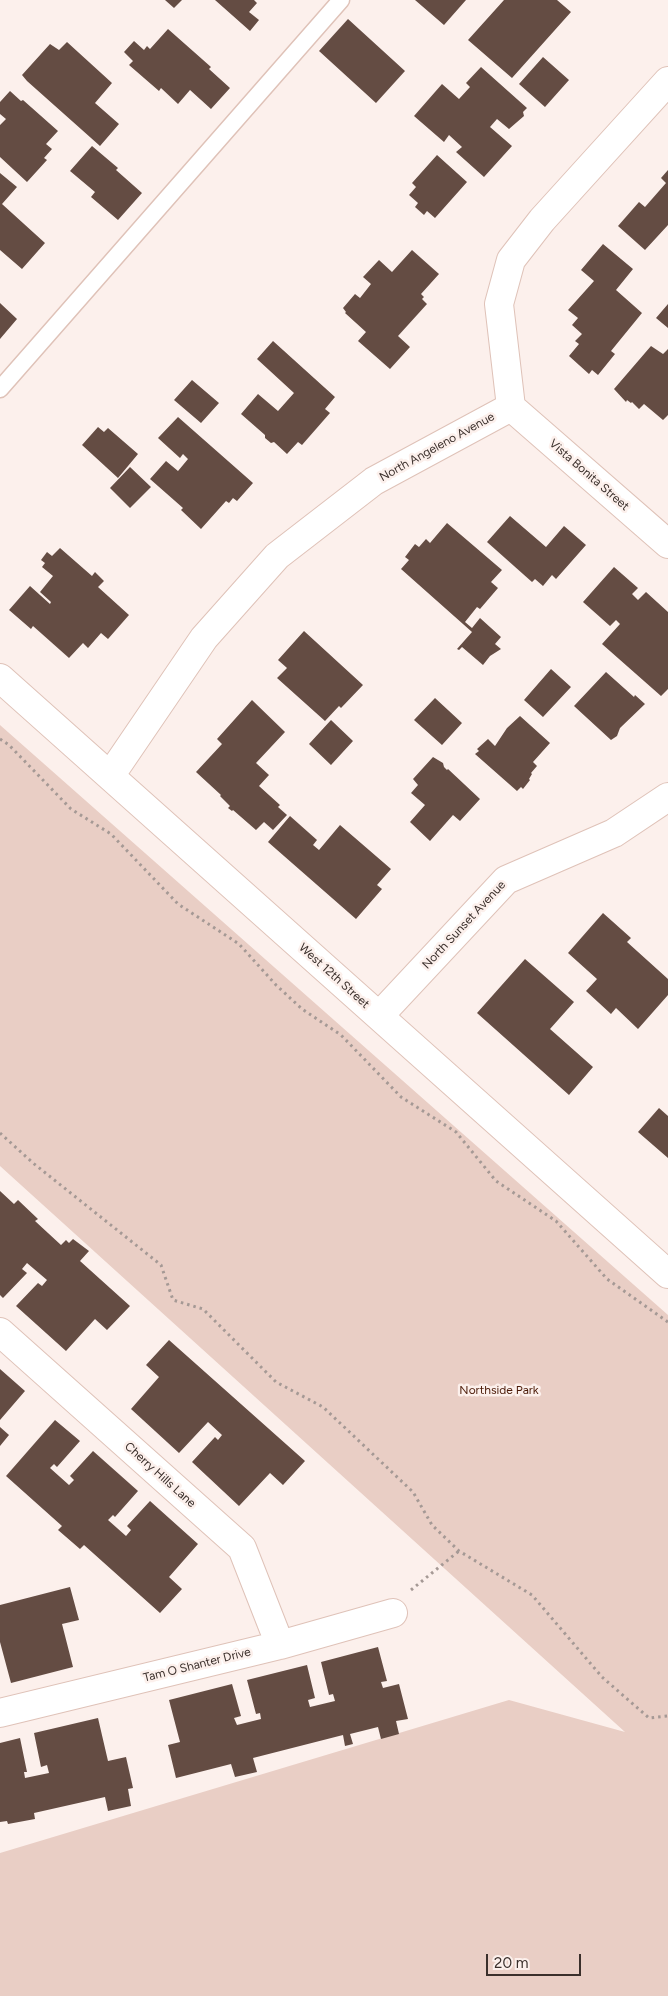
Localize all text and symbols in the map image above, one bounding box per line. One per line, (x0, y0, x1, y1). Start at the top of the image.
street label: North Angeleno Avenue (377, 409, 497, 485)
street label: Vista Bonita Street (546, 436, 632, 514)
street label: North Sunset Avenue (419, 878, 509, 972)
street label: West 12th Street (296, 940, 372, 1012)
park label: Northside Park (459, 1383, 539, 1397)
street label: Cherry Hills Lane (122, 1439, 198, 1511)
street label: Tam O Shanter Drive (142, 1645, 252, 1685)
scale bar (488, 1944, 583, 1976)
text: 20 m (494, 1954, 528, 1972)

